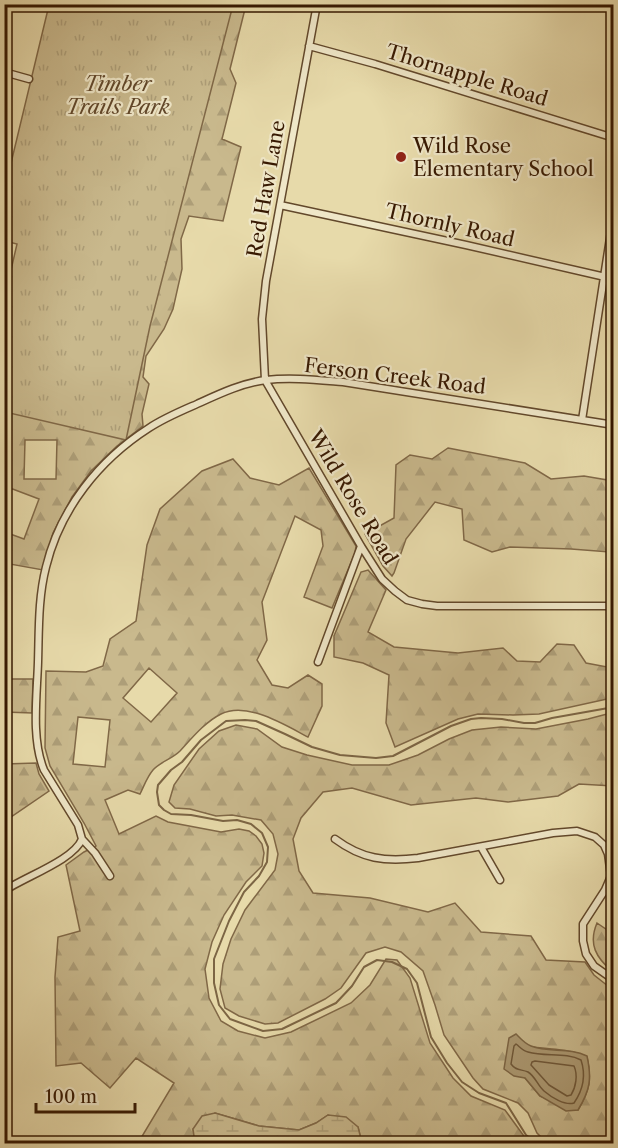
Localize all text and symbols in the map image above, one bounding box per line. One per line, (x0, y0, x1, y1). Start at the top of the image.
street label: Thornapple Road (383, 39, 551, 111)
park label: Timber Trails Park (66, 72, 170, 119)
street label: Red Haw Lane (242, 119, 290, 259)
place label: Wild Rose Elementary School (412, 134, 594, 181)
marker: Wild Rose Elementary School (394, 150, 408, 164)
street label: Thornly Road (383, 198, 517, 252)
street label: Ferson Creek Road (303, 353, 487, 399)
street label: Wild Rose Road (303, 424, 403, 569)
scale bar (36, 1076, 135, 1114)
text: 100 m (45, 1086, 97, 1108)

